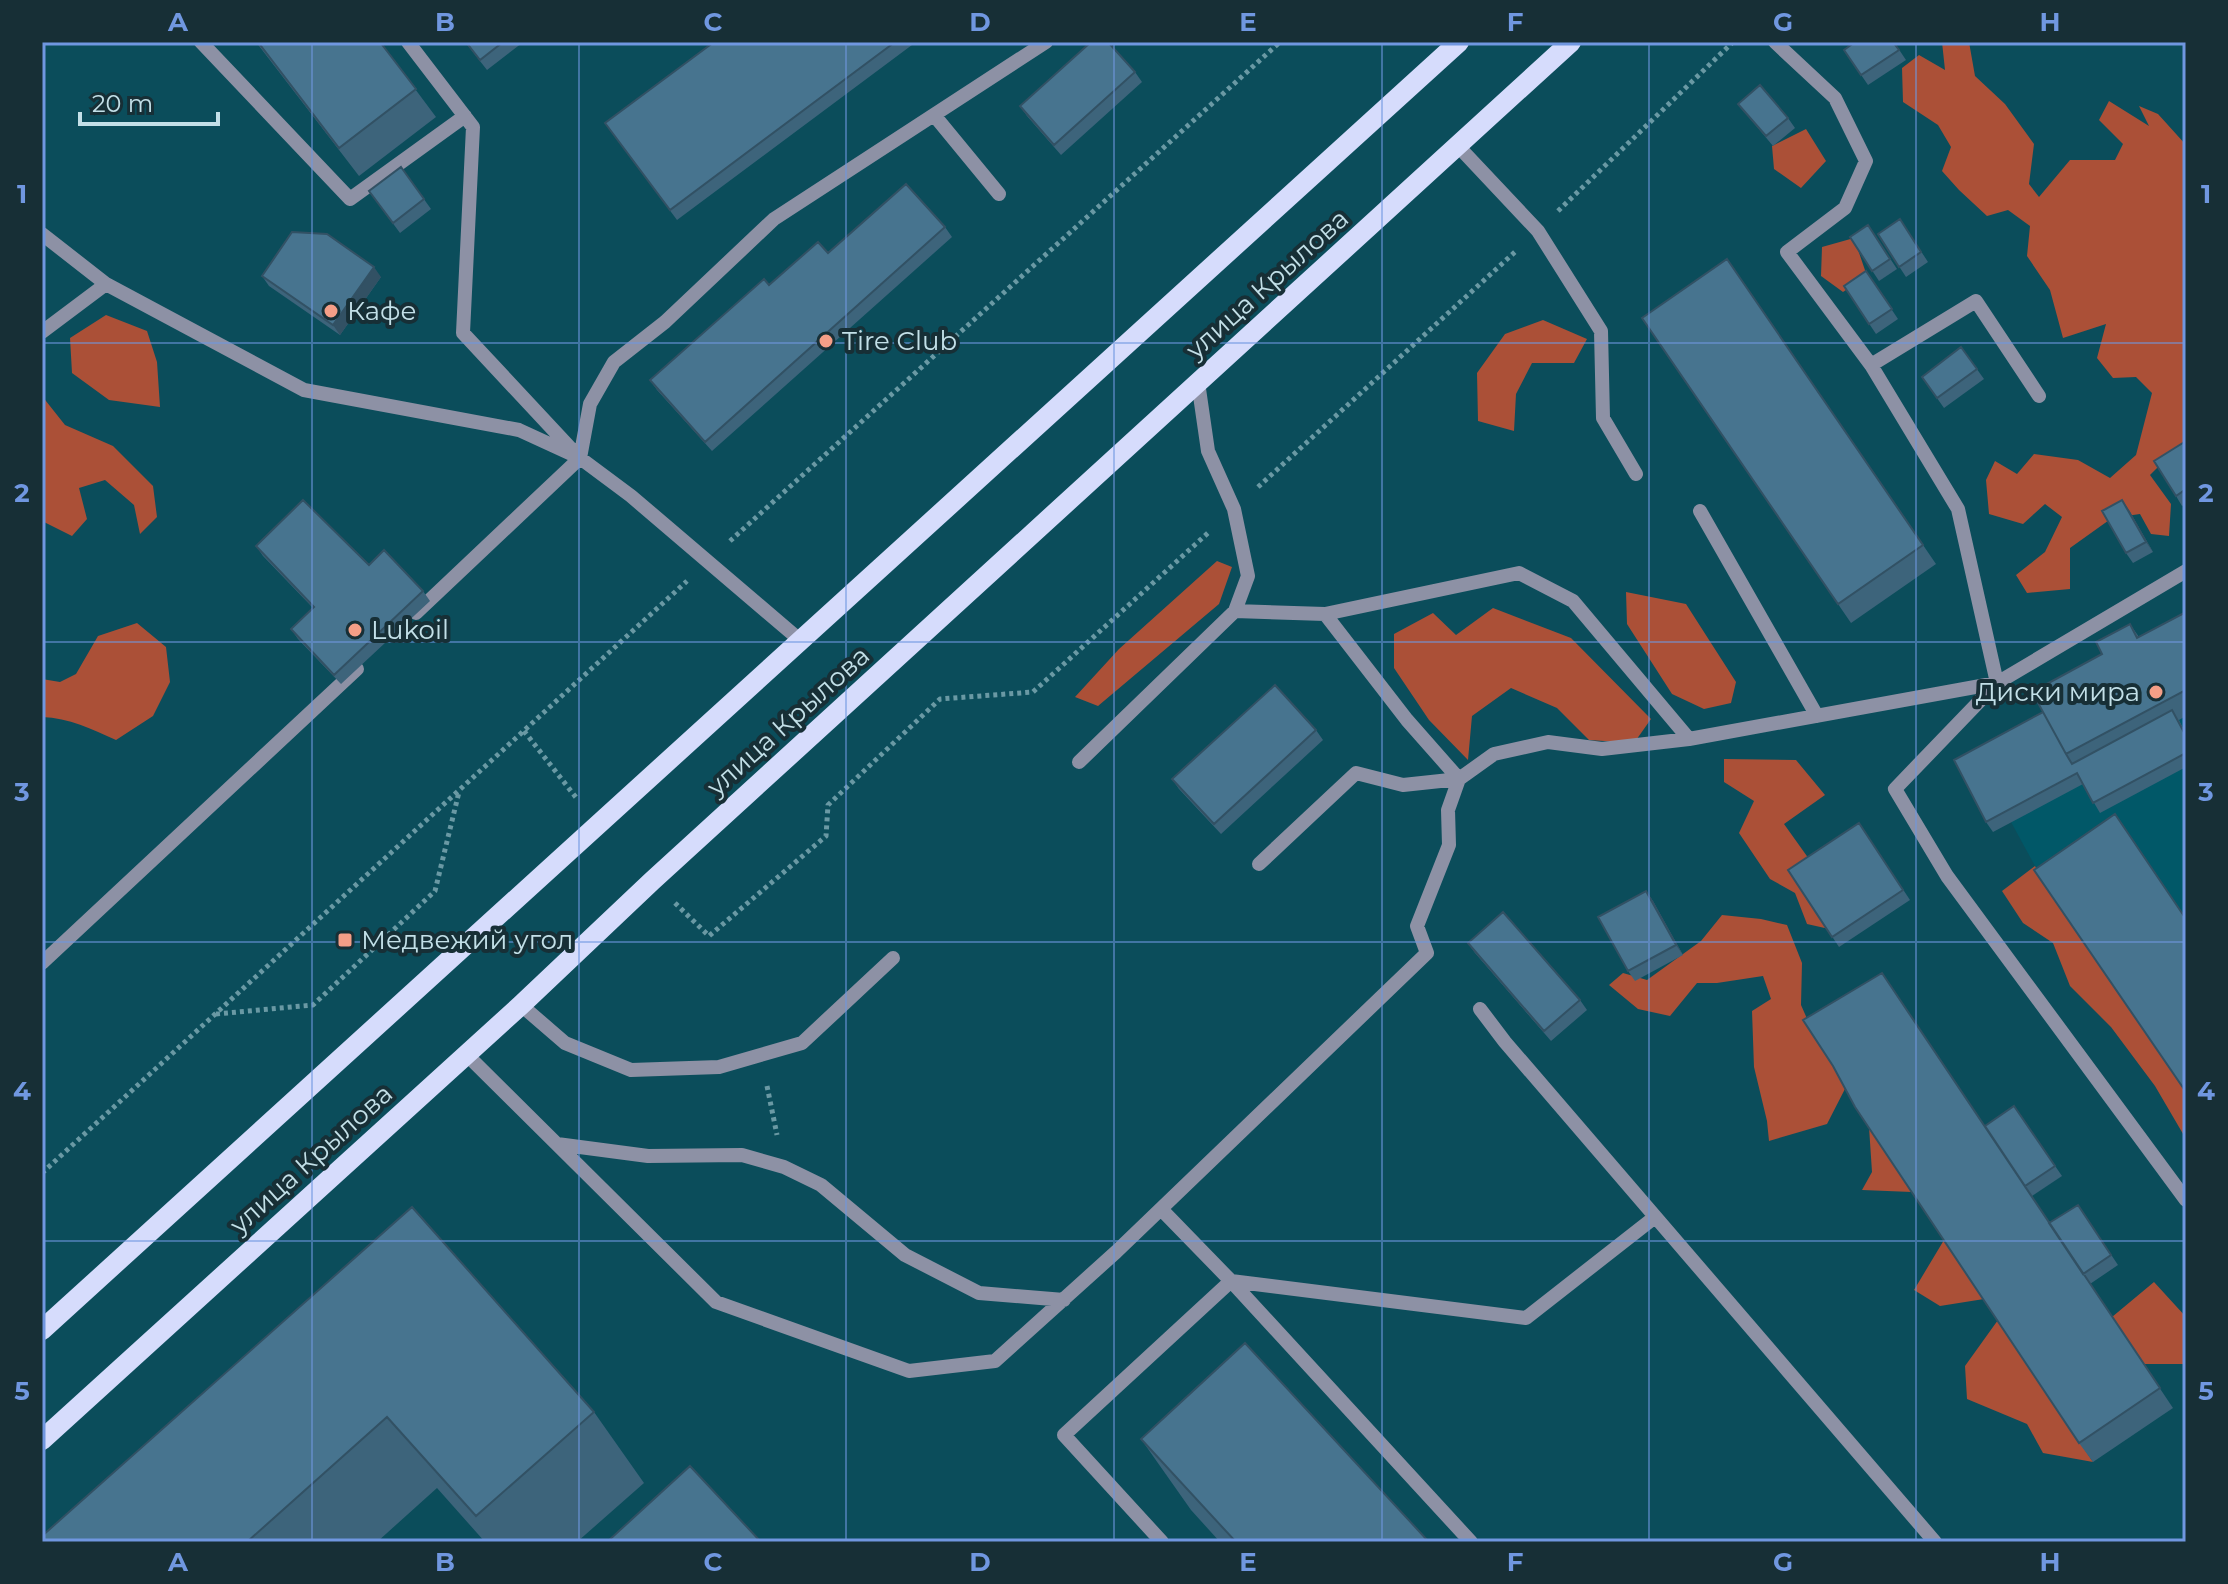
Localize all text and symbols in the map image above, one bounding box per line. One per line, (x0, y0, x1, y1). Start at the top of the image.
text: A (167, 6, 189, 38)
text: B (435, 6, 455, 38)
text: C (704, 6, 723, 38)
text: D (969, 6, 991, 38)
text: E (1239, 6, 1257, 38)
text: F (1507, 6, 1523, 38)
text: G (1773, 6, 1793, 38)
text: H (2039, 6, 2061, 38)
scale bar (80, 76, 218, 126)
text: 20 m (92, 89, 153, 118)
text: 1 (17, 178, 27, 210)
text: 1 (2201, 178, 2211, 210)
street label: улица Крылова (1178, 202, 1355, 366)
place label: Кафе (347, 295, 416, 327)
marker: Кафе (322, 302, 340, 320)
place label: Tire Club (842, 325, 957, 357)
marker: Tire Club (817, 332, 835, 350)
text: 2 (14, 477, 30, 509)
text: 2 (2198, 477, 2214, 509)
place label: Lukoil (371, 614, 449, 646)
marker: Lukoil (346, 621, 364, 639)
street label: улица Крылова (699, 639, 876, 803)
place label: Диски мира (1976, 676, 2140, 708)
marker: Диски мира (2147, 683, 2165, 701)
text: 3 (13, 776, 30, 808)
text: 3 (2197, 776, 2214, 808)
place label: Медвежий угол (361, 924, 573, 956)
marker: Медвежий угол (336, 931, 354, 949)
text: 4 (13, 1075, 31, 1107)
text: 4 (2197, 1075, 2215, 1107)
street label: улица Крылова (222, 1077, 399, 1241)
text: 5 (14, 1375, 30, 1407)
text: 5 (2198, 1375, 2214, 1407)
text: A (167, 1546, 189, 1578)
text: B (435, 1546, 455, 1578)
text: C (704, 1546, 723, 1578)
text: D (969, 1546, 991, 1578)
text: E (1239, 1546, 1257, 1578)
text: F (1507, 1546, 1523, 1578)
text: G (1773, 1546, 1793, 1578)
text: H (2039, 1546, 2061, 1578)

